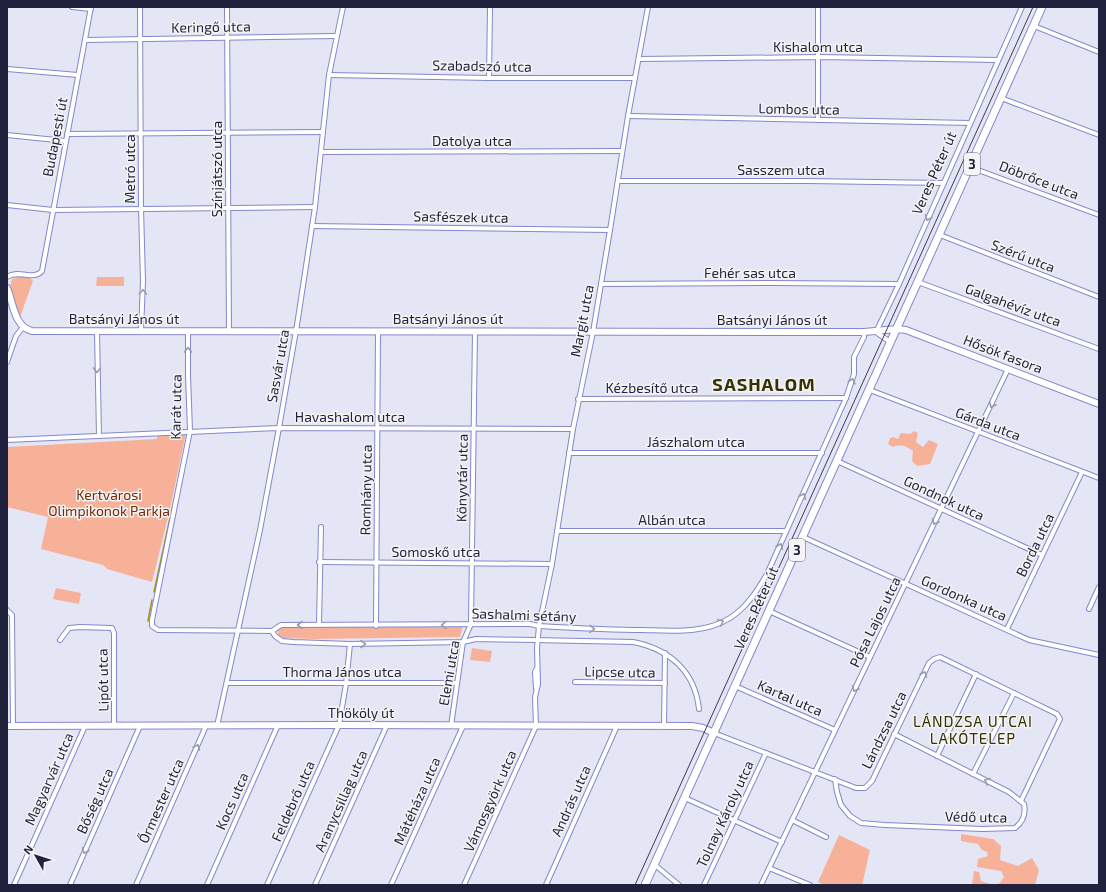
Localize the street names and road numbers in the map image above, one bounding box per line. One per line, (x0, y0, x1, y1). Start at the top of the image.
street label: Keringő utca (171, 17, 251, 36)
street label: Kishalom utca (773, 38, 863, 55)
street label: Szabadszó utca (432, 56, 532, 75)
street label: Budapesti út (38, 96, 71, 178)
street label: Lombos utca (758, 99, 840, 118)
street label: Színjátszó utca (208, 121, 225, 217)
street label: Veres Péter út (908, 129, 959, 217)
street label: Datolya utca (432, 132, 512, 149)
street label: Metró utca (121, 134, 138, 204)
road number: 3 (964, 153, 980, 175)
street label: Döbrőce utca (997, 157, 1081, 202)
street label: Sasszem utca (737, 161, 825, 178)
street label: Sasfészek utca (413, 207, 509, 226)
street label: Szérű utca (989, 236, 1058, 275)
street label: Fehér sas utca (704, 264, 796, 281)
street label: Galgahévíz utca (963, 279, 1063, 330)
street label: Margit utca (566, 283, 597, 358)
street label: Batsányi János út (69, 310, 179, 327)
street label: Batsányi János út (393, 310, 503, 327)
street label: Batsányi János út (717, 311, 827, 328)
street label: Sasvár utca (263, 328, 292, 404)
street label: Hősök fasora (961, 331, 1045, 376)
street label: Karát utca (166, 374, 185, 440)
street label: Kézbesítő utca (605, 379, 699, 396)
street label: Gárda utca (953, 403, 1023, 444)
street label: Havashalom utca (295, 408, 405, 425)
street label: Jászhalom utca (647, 433, 745, 450)
street label: Könyvtár utca (452, 434, 471, 522)
street label: Romhány utca (356, 444, 375, 536)
street label: Gondnok utca (901, 471, 987, 524)
street label: Borda utca (1012, 510, 1057, 579)
street label: Albán utca (638, 511, 706, 528)
road number: 3 (789, 539, 805, 561)
street label: Somoskő utca (392, 543, 480, 560)
street label: Veres Péter út (730, 564, 781, 652)
street label: Gordonka utca (919, 571, 1010, 624)
street label: Pósa Lajos utca (845, 574, 904, 670)
street label: Sashalmi sétány (471, 604, 577, 625)
street label: Elemi utca (434, 639, 463, 707)
street label: Lipót utca (93, 648, 112, 712)
street label: Lipcse utca (584, 662, 656, 681)
street label: Thorma János utca (282, 663, 402, 680)
street label: Kartal utca (755, 676, 825, 719)
street label: Lándzsa utca (858, 688, 910, 771)
street label: Thököly út (328, 704, 394, 721)
street label: Magyarvár utca (20, 730, 77, 828)
street label: Aranycsillag utca (310, 747, 371, 854)
street label: Vámosgyörk utca (459, 747, 520, 854)
street label: Mátéháza utca (390, 754, 444, 847)
street label: Őrmester utca (134, 756, 187, 846)
street label: Feldebrő utca (267, 758, 318, 844)
street label: Tolnay Károly utca (692, 758, 757, 870)
street label: András utca (547, 763, 594, 839)
street label: Bőség utca (73, 765, 117, 836)
street label: Kocs utca (211, 769, 252, 832)
street label: Védő utca (945, 807, 1007, 826)

